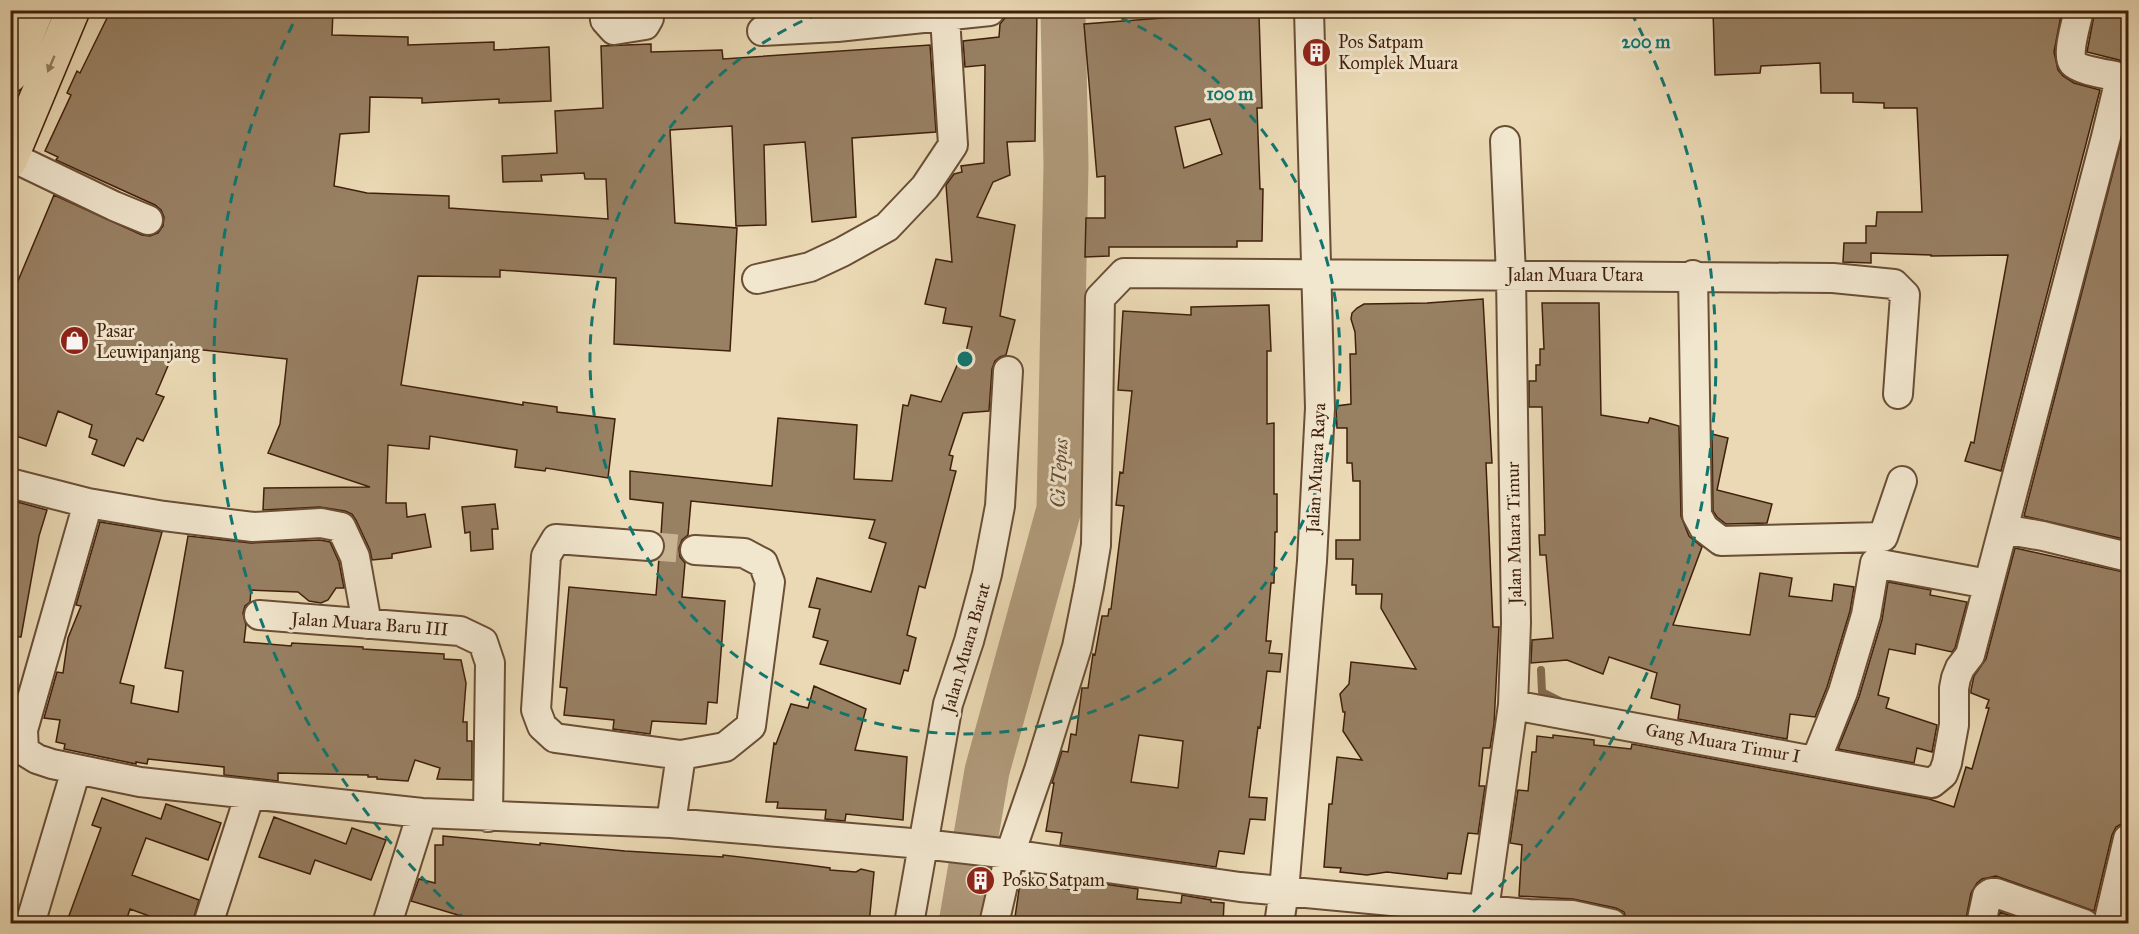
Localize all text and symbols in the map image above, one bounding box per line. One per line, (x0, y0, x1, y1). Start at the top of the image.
place label: Pos Satpam Komplek Muara (1338, 31, 1458, 74)
text: 200 m (1622, 31, 1671, 53)
building icon: Pos Satpam Komplek Muara (1301, 36, 1333, 68)
one-way arrow (46, 56, 56, 74)
text: 100 m (1207, 83, 1254, 105)
street label: Jalan Muara Utara (1505, 264, 1644, 287)
place label: Pasar Leuwipanjang (96, 320, 200, 364)
shop icon: Pasar Leuwipanjang (59, 325, 91, 357)
centre of rings (955, 349, 975, 369)
street label: Jalan Muara Raya (1301, 402, 1331, 536)
water label: Ci Tepus (1045, 436, 1074, 508)
street label: Jalan Muara Timur (1502, 461, 1527, 607)
street label: Jalan Muara Barat (936, 580, 996, 718)
street label: Jalan Muara Baru III (289, 607, 449, 641)
street label: Gang Muara Timur I (1644, 719, 1802, 768)
building icon: Posko Satpam (965, 864, 997, 896)
place label: Posko Satpam (1002, 869, 1105, 891)

